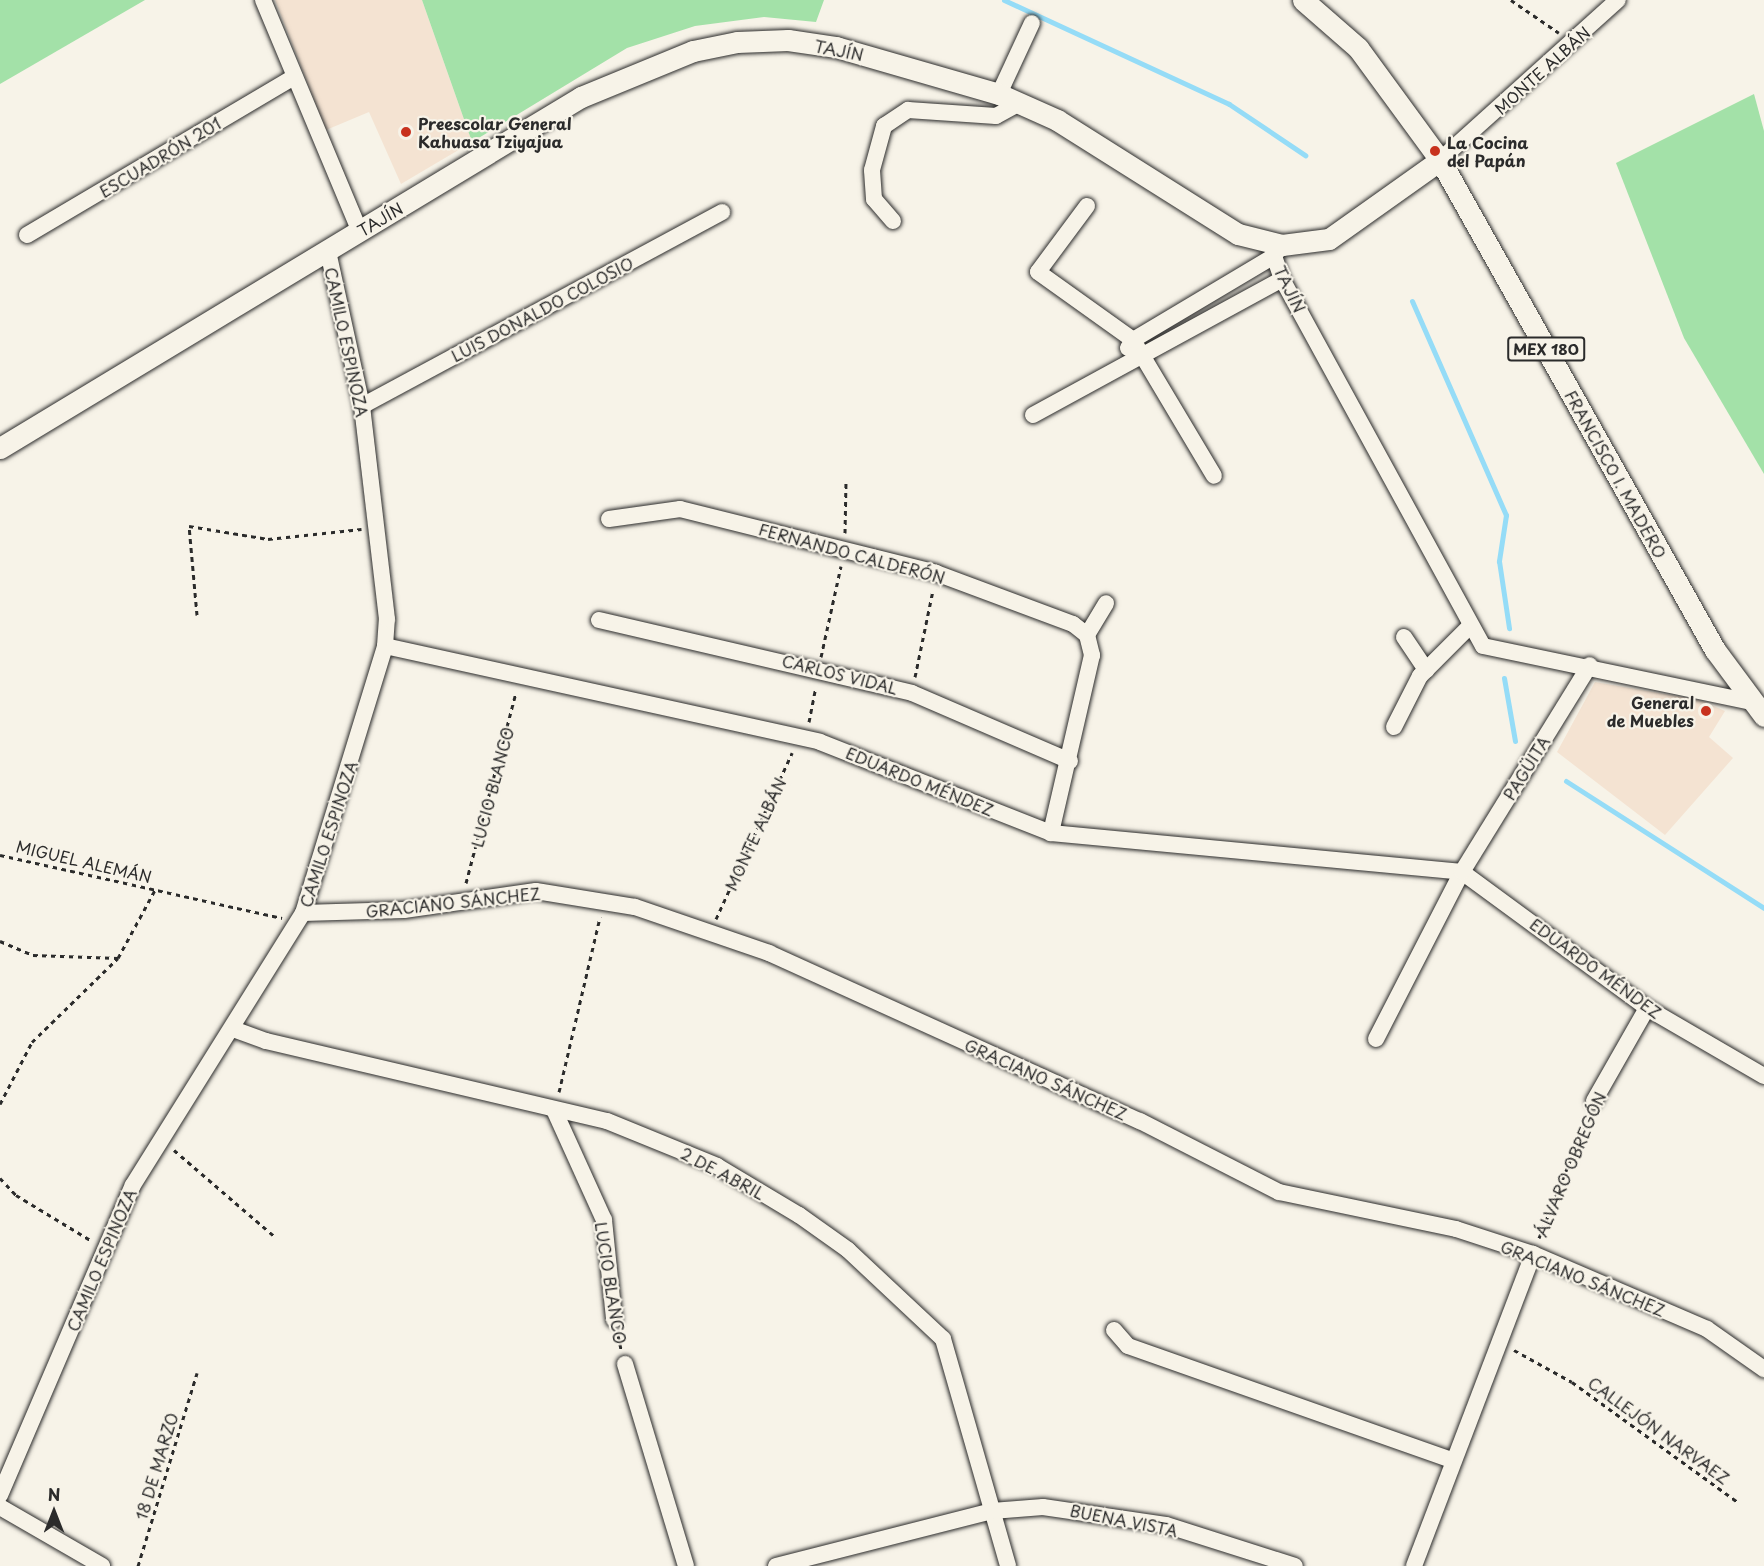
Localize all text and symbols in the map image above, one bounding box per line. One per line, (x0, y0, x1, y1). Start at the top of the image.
street label: MONTE ALBÁN (1490, 22, 1594, 118)
street label: TAJÍN (813, 36, 865, 64)
street label: ESCUADRÓN 201 (95, 113, 225, 201)
place label: Preescolar General Kahuasa Tziyajua (418, 113, 572, 151)
marker: Preescolar General Kahuasa Tziyajua (399, 125, 413, 139)
place label: La Cocina del Papán (1447, 132, 1528, 170)
marker: La Cocina del Papán (1428, 144, 1442, 158)
street label: TAJÍN (354, 198, 406, 240)
street label: LUIS DONALDO COLOSIO (447, 252, 637, 366)
street label: TAJÍN (1270, 262, 1310, 316)
street label: CAMILO ESPINOZA (322, 265, 372, 419)
road number: MEX 180 (1507, 337, 1585, 361)
street label: FRANCISCO I. MADERO (1561, 386, 1671, 562)
street label: FERNANDO CALDERÓN (757, 519, 947, 587)
street label: CARLOS VIDAL (780, 650, 900, 698)
place label: General de Muebles (1606, 692, 1694, 730)
marker: General de Muebles (1699, 704, 1713, 718)
street label: LUCIO BLANCO (467, 724, 517, 850)
street label: PAGÜITA (1499, 732, 1553, 804)
street label: EDUARDO MÉNDEZ (842, 742, 998, 820)
street label: CAMILO ESPINOZA (295, 758, 361, 910)
street label: MONTE ALBÁN (720, 774, 790, 894)
street label: MIGUEL ALEMÁN (14, 836, 154, 886)
street label: GRACIANO SÁNCHEZ (364, 883, 542, 921)
street label: EDUARDO MÉNDEZ (1526, 913, 1666, 1023)
street label: GRACIANO SÁNCHEZ (961, 1034, 1131, 1124)
street label: ÁLVARO OBREGÓN (1531, 1088, 1609, 1240)
street label: 2 DE ABRIL (677, 1142, 769, 1204)
street label: CAMILO ESPINOZA (62, 1186, 140, 1334)
street label: LUCIO BLANCO (592, 1220, 630, 1346)
street label: GRACIANO SÁNCHEZ (1497, 1236, 1669, 1320)
street label: CALLEJÓN NARVAEZ (1585, 1372, 1733, 1488)
street label: 18 DE MARZO (131, 1410, 181, 1522)
north arrow (24, 1482, 84, 1542)
text: N (48, 1482, 60, 1506)
street label: BUENA VISTA (1069, 1500, 1179, 1540)

